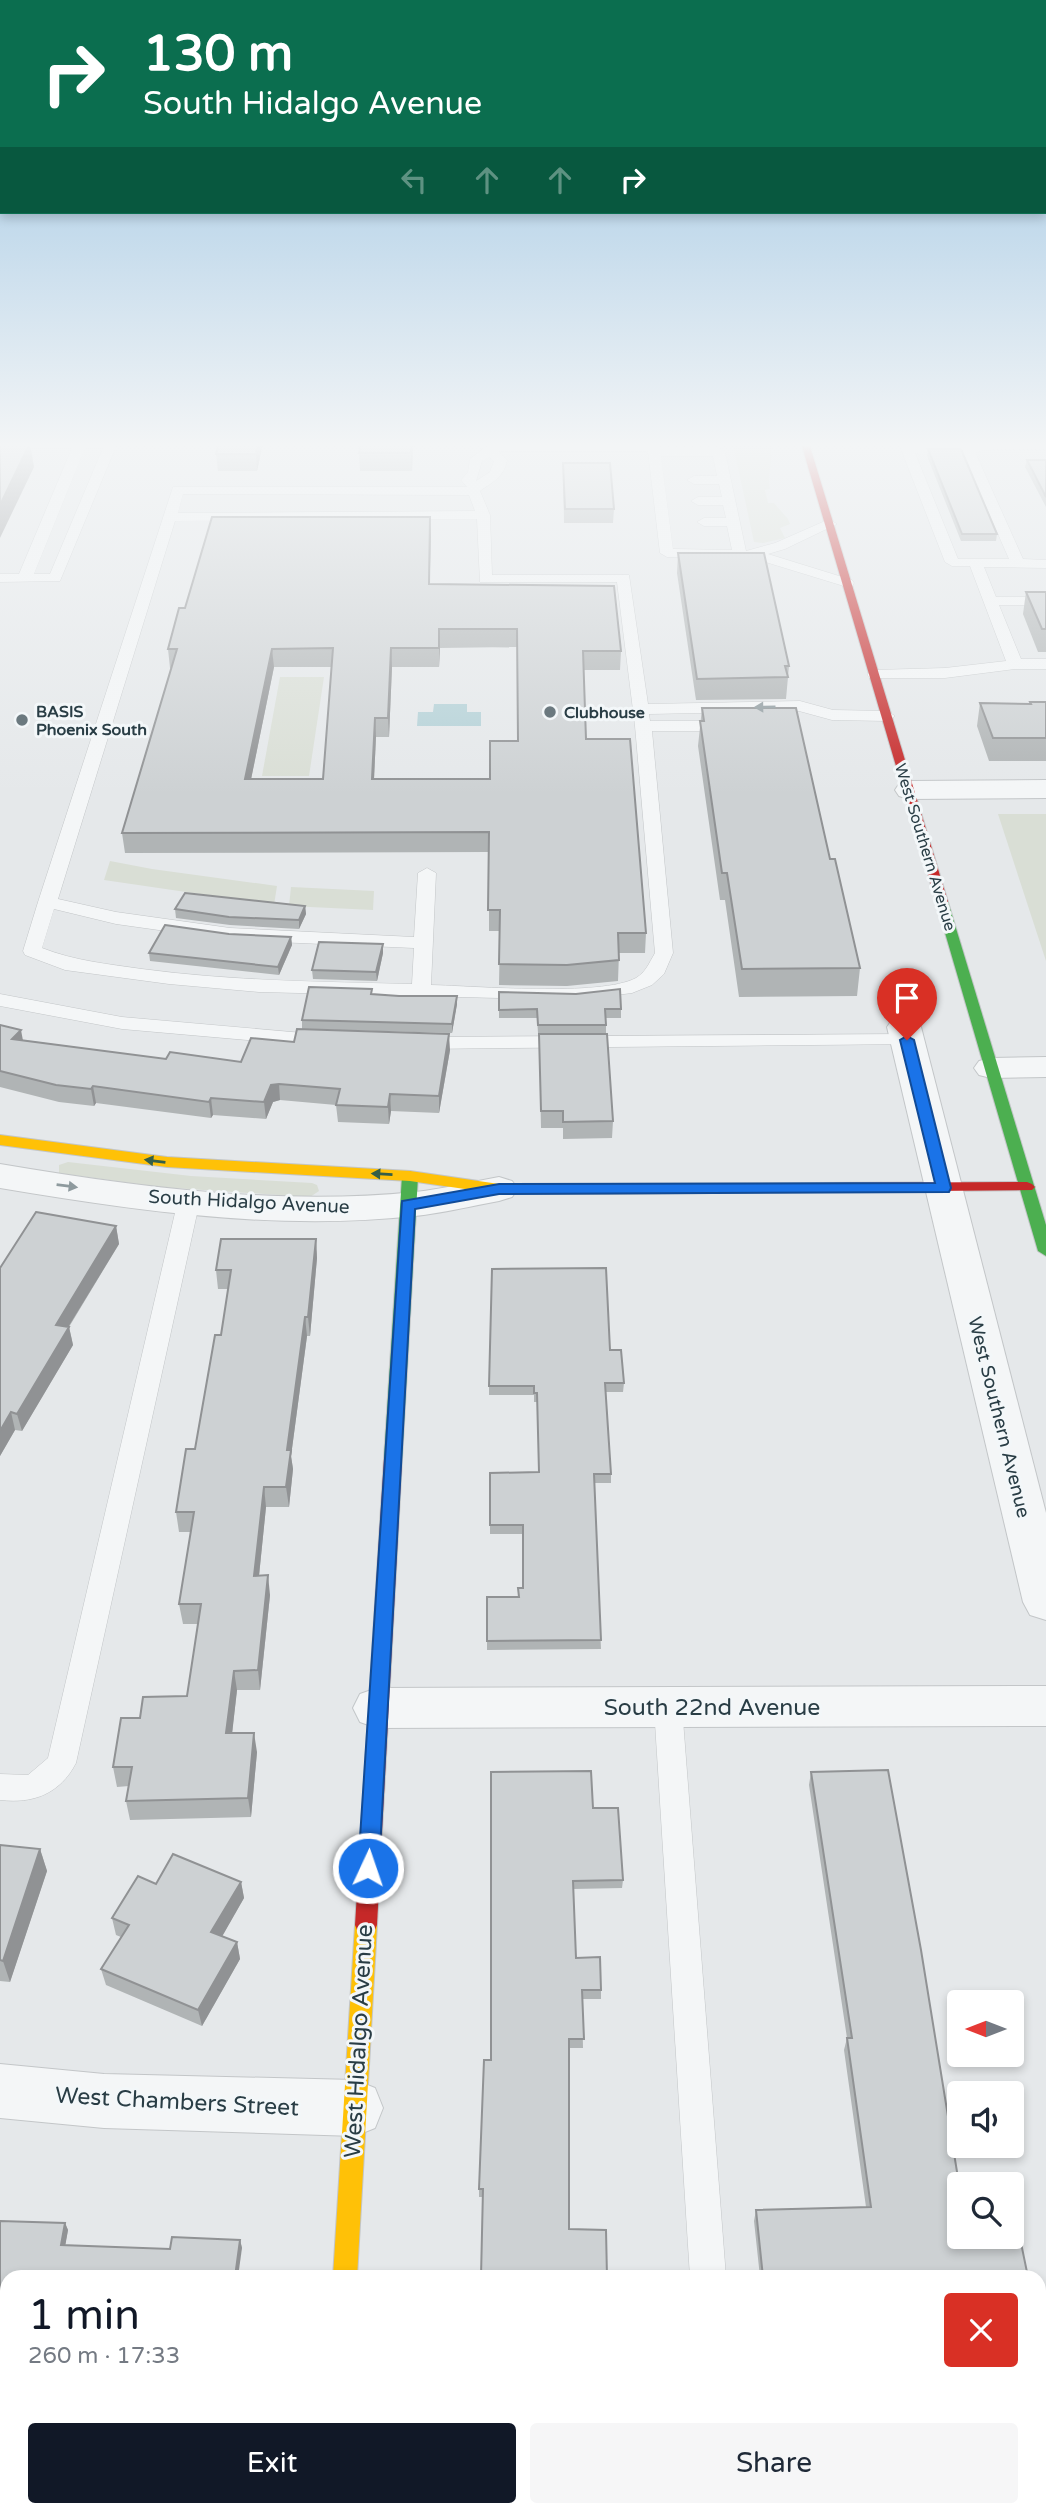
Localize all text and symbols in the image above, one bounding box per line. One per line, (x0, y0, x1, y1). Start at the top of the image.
text: 130 m (143, 25, 293, 84)
icon: right (28, 28, 119, 119)
text: South Hidalgo Avenue (143, 85, 482, 123)
icon: left (395, 161, 433, 199)
icon: ahead (468, 161, 506, 199)
icon: ahead (541, 161, 579, 199)
icon: right (614, 161, 652, 199)
one-way arrow (754, 701, 776, 713)
place label: BASIS Phoenix South (36, 702, 147, 740)
place label: Clubhouse (564, 703, 645, 723)
marker: Clubhouse (542, 704, 558, 720)
marker: BASIS Phoenix South (14, 712, 30, 728)
street label: West Southern Avenue (890, 761, 960, 933)
pin (877, 968, 937, 1040)
icon: arrive (888, 979, 926, 1017)
one-way arrow (144, 1155, 166, 1166)
one-way arrow (371, 1169, 393, 1180)
one-way arrow (57, 1181, 79, 1192)
street label: South Hidalgo Avenue (148, 1186, 350, 1218)
street label: West Southern Avenue (963, 1314, 1035, 1520)
street label: South 22nd Avenue (604, 1694, 820, 1722)
position arrow (331, 1831, 405, 1905)
street label: West Hidalgo Avenue (339, 1924, 379, 2159)
north arrow (947, 1990, 1024, 2067)
map controls (947, 1990, 1024, 2249)
button: sound (947, 2081, 1024, 2158)
street label: West Chambers Street (54, 2082, 300, 2122)
button: search (947, 2172, 1024, 2249)
text: 1 min (28, 2290, 140, 2341)
button: close (944, 2293, 1018, 2367)
text: 260 m · 17:33 (28, 2342, 180, 2370)
button: Exit (28, 2423, 516, 2503)
button: Share (530, 2423, 1018, 2503)

